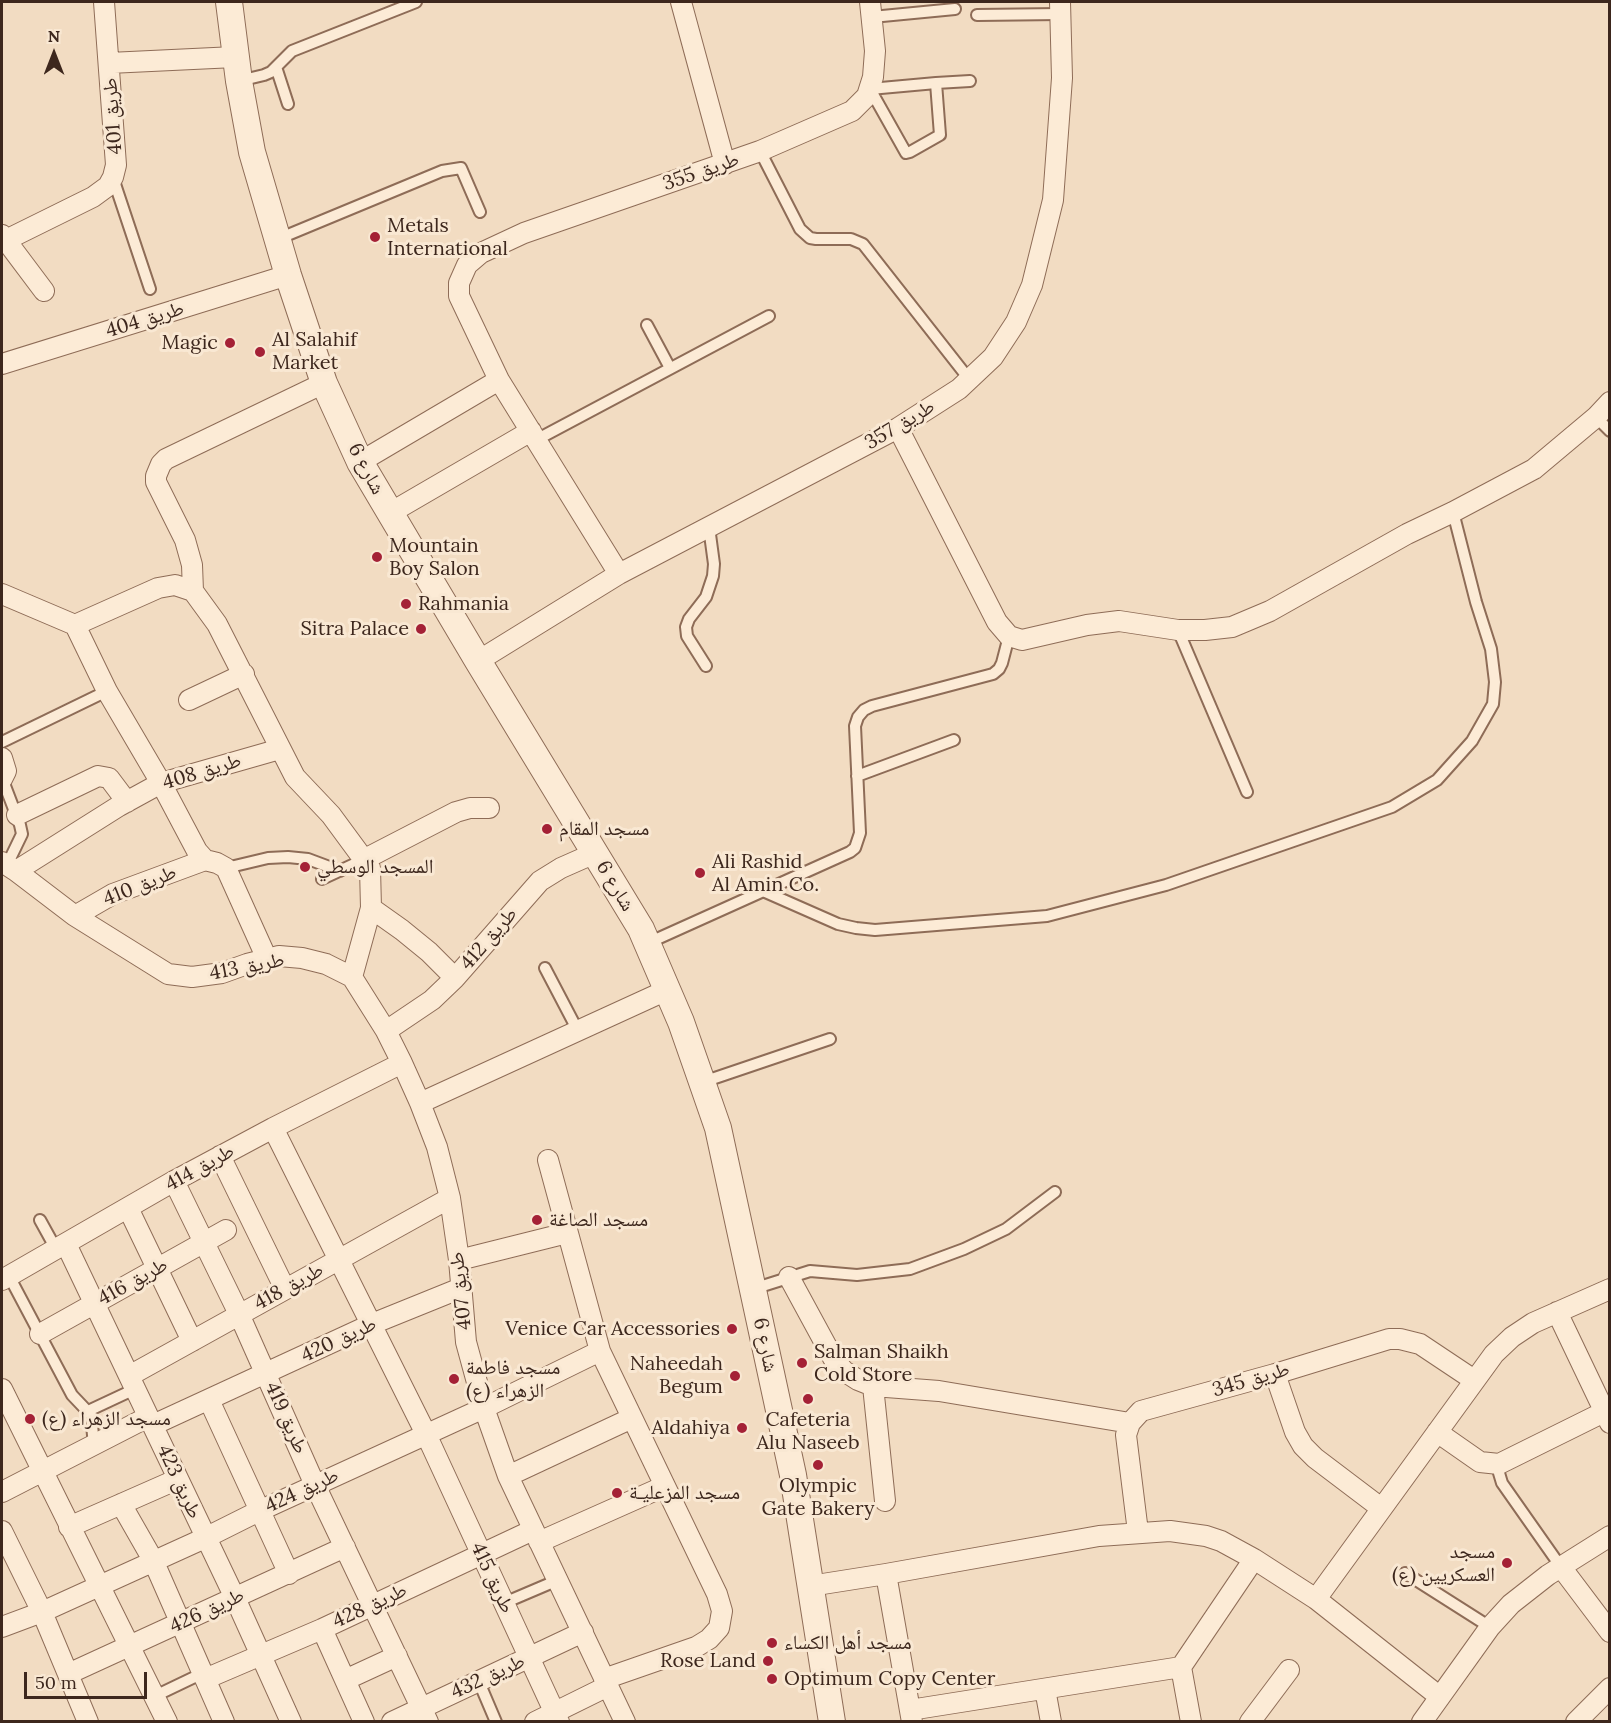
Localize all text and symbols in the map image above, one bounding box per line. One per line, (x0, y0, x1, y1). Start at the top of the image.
north arrow (24, 24, 84, 84)
text: N (48, 26, 60, 46)
street label: طريق 401 (98, 77, 128, 155)
street label: طريق 355 (660, 148, 742, 196)
place label: Metals International (387, 214, 508, 261)
marker: Metals International (368, 230, 382, 244)
street label: طريق 404 (103, 297, 187, 343)
place label: Al Salahif Market (272, 328, 357, 375)
place label: Magic (162, 331, 218, 355)
marker: Magic (223, 336, 237, 350)
marker: Al Salahif Market (253, 345, 267, 359)
street label: طريق 357 (861, 395, 939, 455)
street label: شارع 6 (343, 439, 389, 499)
place label: Mountain Boy Salon (389, 534, 480, 581)
marker: Mountain Boy Salon (370, 550, 384, 564)
place label: Rahmania (418, 592, 509, 616)
marker: Rahmania (399, 597, 413, 611)
place label: Sitra Palace (301, 617, 409, 641)
marker: Sitra Palace (414, 622, 428, 636)
street label: طريق 408 (160, 749, 244, 795)
place label: مسجد المقام (559, 817, 649, 841)
marker: مسجد المقام (540, 822, 554, 836)
place label: Ali Rashid Al Amin Co. (712, 850, 819, 897)
place label: المسجد الوسطي (317, 855, 433, 879)
street label: شارع 6 (591, 856, 639, 916)
street label: طريق 410 (100, 860, 180, 912)
marker: المسجد الوسطي (298, 860, 312, 874)
marker: Ali Rashid Al Amin Co. (693, 866, 707, 880)
street label: طريق 412 (455, 903, 523, 975)
street label: طريق 413 (208, 948, 286, 986)
street label: طريق 414 (161, 1139, 239, 1197)
place label: مسجد الصاغة (549, 1208, 648, 1232)
marker: مسجد الصاغة (530, 1213, 544, 1227)
street label: طريق 407 (445, 1251, 477, 1331)
street label: طريق 416 (94, 1253, 172, 1311)
street label: طريق 418 (250, 1258, 328, 1316)
street label: طريق 420 (298, 1312, 380, 1368)
street label: شارع 6 (748, 1316, 782, 1374)
place label: Venice Car Accessories (505, 1317, 720, 1341)
marker: Venice Car Accessories (725, 1322, 739, 1336)
place label: Salman Shaikh Cold Store (814, 1340, 949, 1387)
place label: Naheedah Begum (630, 1352, 723, 1399)
place label: مسجد فاطمة الزهراء (ع) (466, 1356, 560, 1403)
marker: Salman Shaikh Cold Store (795, 1356, 809, 1370)
street label: طريق 345 (1210, 1358, 1292, 1402)
marker: Naheedah Begum (728, 1369, 742, 1383)
marker: مسجد فاطمة الزهراء (ع) (447, 1372, 461, 1386)
street label: طريق 419 (260, 1378, 312, 1458)
marker: Cafeteria Alu Naseeb (801, 1392, 815, 1406)
place label: مسجد الزهراء (ع) (42, 1407, 171, 1431)
place label: Cafeteria Alu Naseeb (756, 1408, 860, 1455)
marker: مسجد الزهراء (ع) (23, 1412, 37, 1426)
place label: Aldahiya (651, 1416, 730, 1440)
marker: Aldahiya (735, 1421, 749, 1435)
street label: طريق 423 (152, 1441, 206, 1523)
marker: Olympic Gate Bakery (811, 1458, 825, 1472)
street label: طريق 424 (261, 1464, 343, 1518)
place label: Olympic Gate Bakery (762, 1474, 874, 1521)
place label: مسجد المزعليـة (629, 1481, 740, 1505)
marker: مسجد المزعليـة (610, 1486, 624, 1500)
street label: طريق 415 (465, 1539, 519, 1617)
place label: مسجد العسكريين (ع) (1392, 1540, 1495, 1587)
marker: مسجد العسكريين (ع) (1500, 1556, 1514, 1570)
street label: طريق 428 (329, 1578, 411, 1634)
street label: طريق 426 (166, 1583, 248, 1639)
place label: مسجد أهل الكساء (784, 1631, 912, 1655)
marker: مسجد أهل الكساء (765, 1636, 779, 1650)
street label: طريق 432 (447, 1649, 529, 1705)
place label: Rose Land (660, 1649, 756, 1673)
marker: Rose Land (761, 1654, 775, 1668)
scale bar (27, 1660, 150, 1698)
place label: Optimum Copy Center (784, 1667, 995, 1691)
text: 50 m (35, 1671, 77, 1694)
marker: Optimum Copy Center (765, 1672, 779, 1686)

